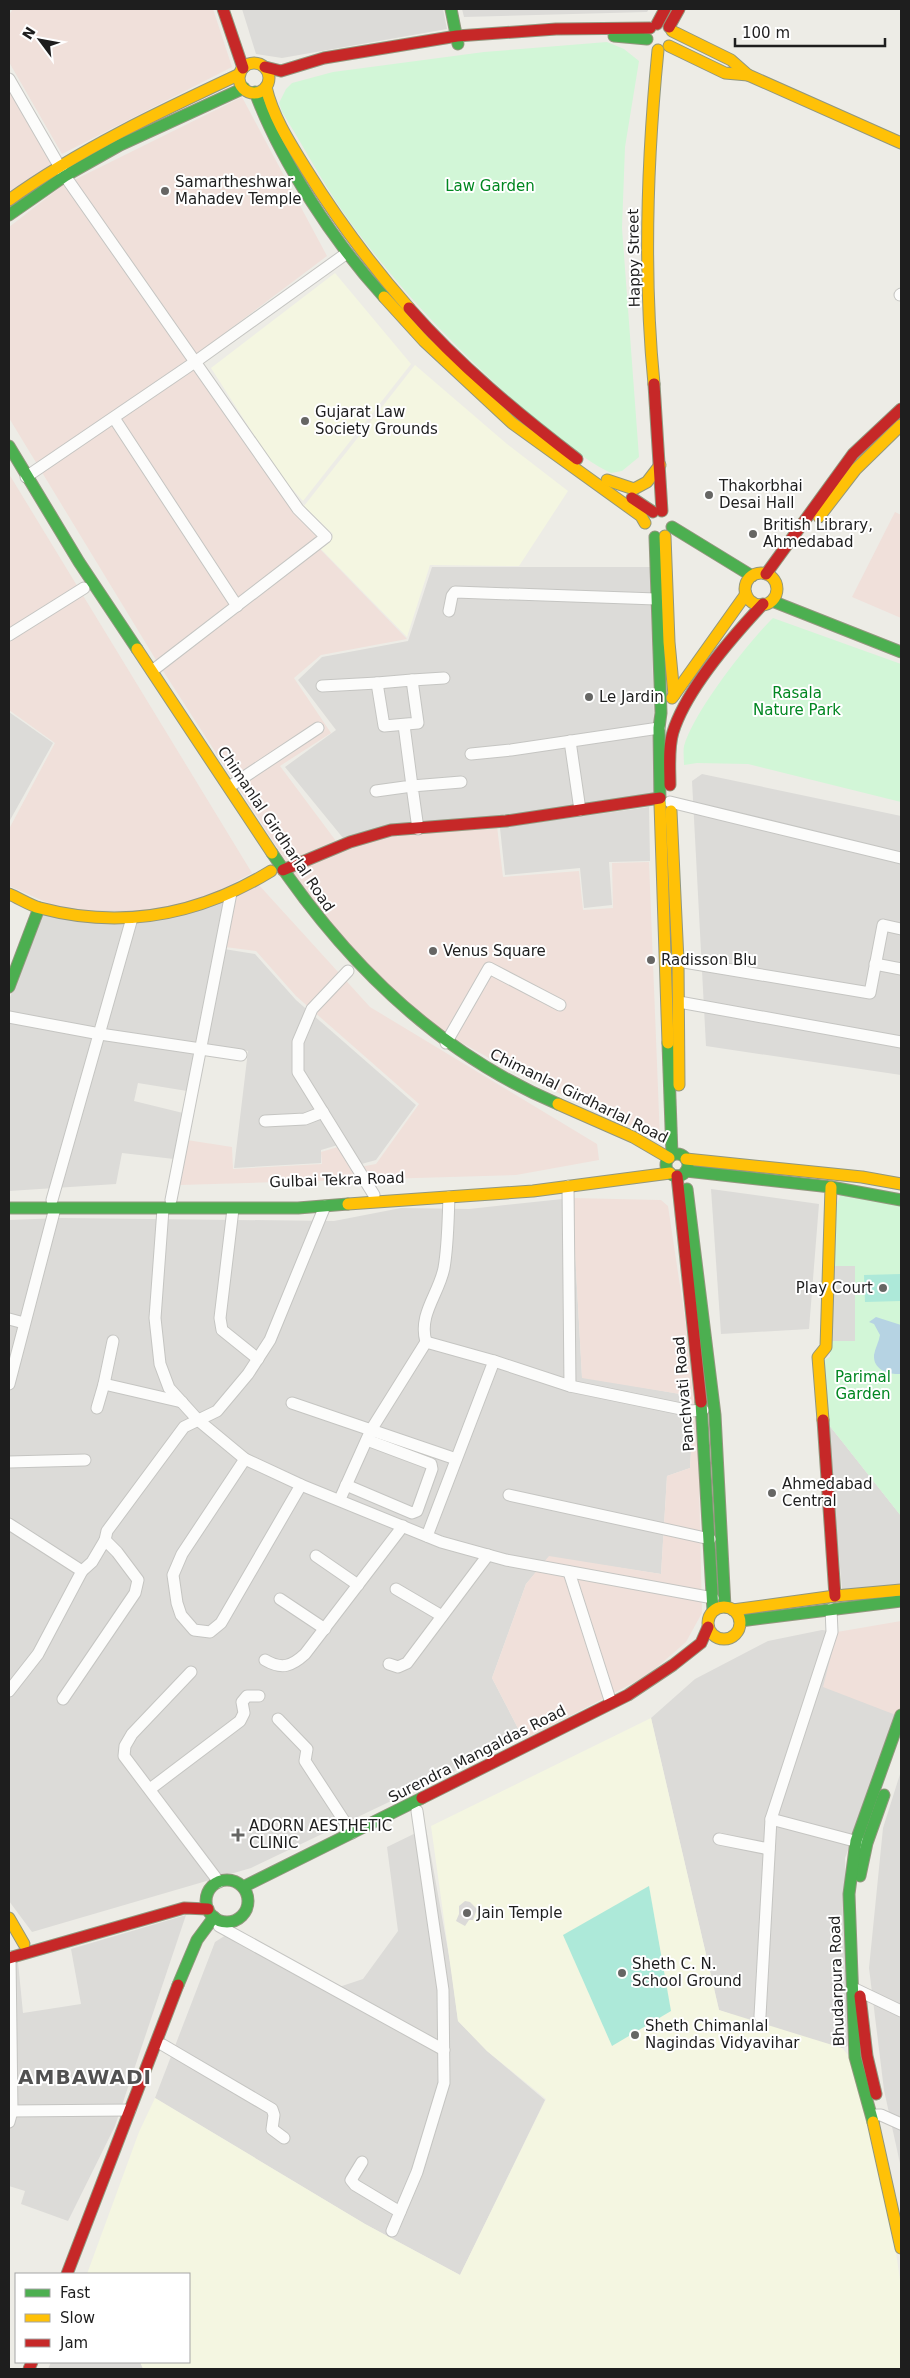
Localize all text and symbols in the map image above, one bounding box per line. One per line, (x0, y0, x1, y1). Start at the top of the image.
north arrow (15, 15, 65, 65)
scale bar (735, 15, 885, 47)
text: N (19, 24, 39, 42)
text: 100 m (742, 24, 790, 42)
place label: Samartheshwar Mahadev Temple (175, 173, 302, 208)
park label: Law Garden (445, 177, 535, 195)
marker: Samartheshwar Mahadev Temple (159, 185, 171, 197)
street label: Happy Street (624, 208, 644, 308)
place label: Gujarat Law Society Grounds (315, 403, 438, 438)
marker: Gujarat Law Society Grounds (299, 415, 311, 427)
place label: Thakorbhai Desai Hall (718, 477, 803, 512)
marker: Thakorbhai Desai Hall (703, 489, 715, 501)
place label: British Library, Ahmedabad (763, 516, 873, 551)
marker: British Library, Ahmedabad (747, 528, 759, 540)
park label: Rasala Nature Park (753, 684, 841, 719)
place label: Le Jardin (599, 688, 664, 706)
marker: Le Jardin (583, 691, 595, 703)
street label: Chimanlal Girdharlal Road (214, 743, 338, 915)
place label: Venus Square (443, 942, 546, 960)
marker: Venus Square (427, 945, 439, 957)
place label: Radisson Blu (661, 951, 757, 969)
marker: Radisson Blu (645, 954, 657, 966)
street label: Chimanlal Girdharlal Road (487, 1045, 671, 1147)
street label: Gulbai Tekra Road (269, 1169, 405, 1191)
place label: Play Court (796, 1279, 873, 1297)
marker: Play Court (877, 1282, 889, 1294)
street label: Panchvati Road (670, 1336, 698, 1452)
park label: Parimal Garden (835, 1368, 891, 1403)
place label: Ahmedabad Central (782, 1475, 873, 1510)
marker: Ahmedabad Central (766, 1487, 778, 1499)
street label: Surendra Mangaldas Road (385, 1701, 569, 1807)
place label: ADORN AESTHETIC CLINIC (249, 1817, 392, 1852)
marker: ADORN AESTHETIC CLINIC (231, 1828, 245, 1842)
place label: Jain Temple (476, 1904, 562, 1922)
marker: Jain Temple (461, 1907, 473, 1919)
street label: Bhudarpura Road (826, 1915, 848, 2047)
place label: Sheth C. N. School Ground (632, 1955, 742, 1990)
marker: Sheth C. N. School Ground (616, 1967, 628, 1979)
place label: Sheth Chimanlal Nagindas Vidyavihar (645, 2017, 800, 2052)
marker: Sheth Chimanlal Nagindas Vidyavihar (629, 2029, 641, 2041)
district label: AMBAWADI (18, 2065, 152, 2089)
legend (15, 2273, 190, 2363)
text: Fast (60, 2284, 90, 2302)
text: Slow (60, 2309, 95, 2327)
text: Jam (59, 2334, 88, 2352)

